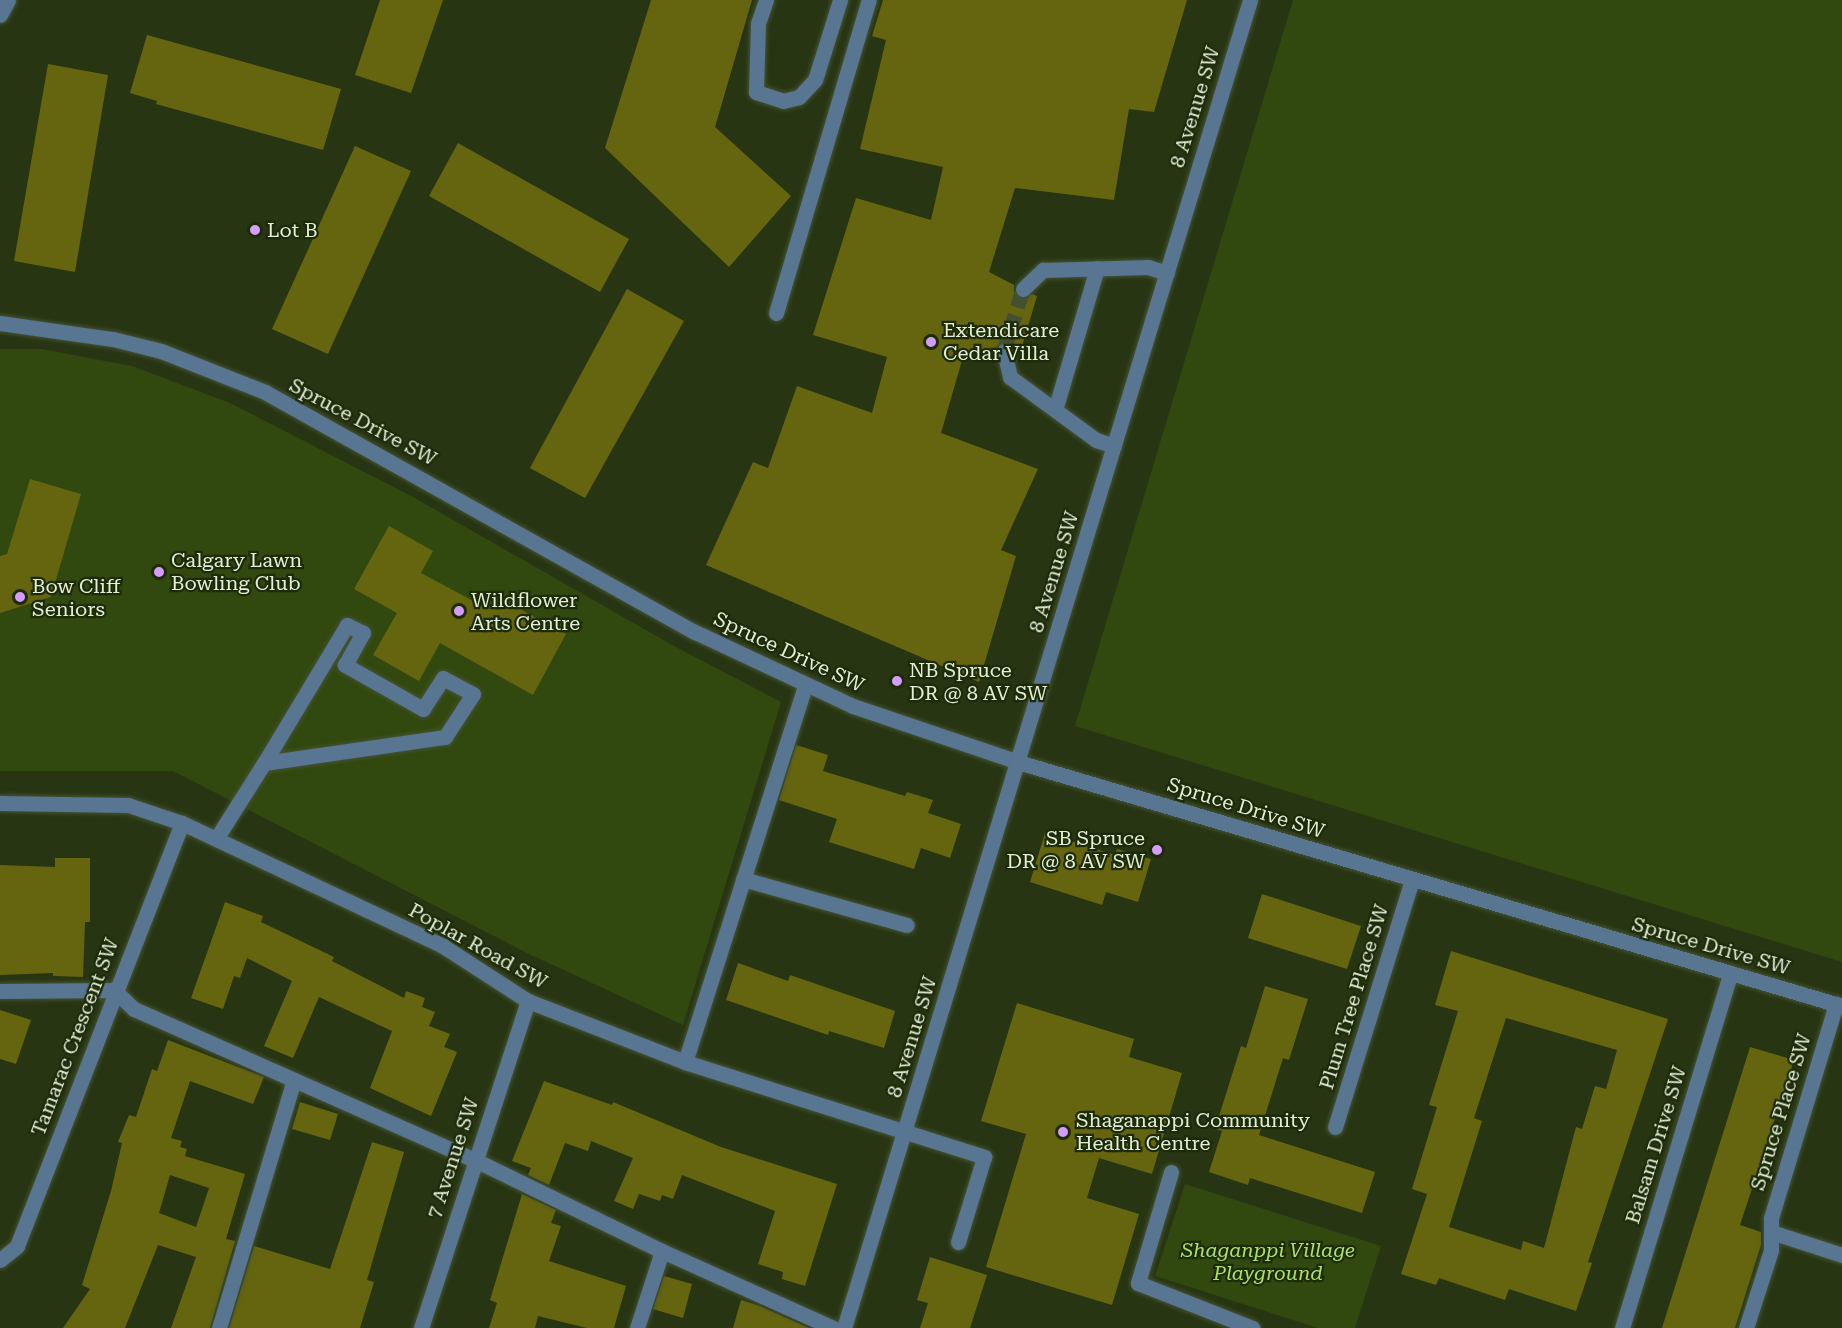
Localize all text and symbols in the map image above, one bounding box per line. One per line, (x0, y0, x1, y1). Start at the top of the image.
street label: 8 Avenue SW (1165, 43, 1225, 171)
place label: Lot B (267, 218, 318, 242)
marker: Lot B (248, 223, 262, 237)
place label: Extendicare Cedar Villa (943, 318, 1059, 365)
marker: Extendicare Cedar Villa (924, 335, 938, 349)
street label: Spruce Drive SW (285, 373, 441, 471)
street label: 8 Avenue SW (1024, 508, 1084, 636)
place label: Calgary Lawn Bowling Club (171, 548, 302, 595)
marker: Calgary Lawn Bowling Club (152, 565, 166, 579)
place label: Bow Cliff Seniors (32, 574, 120, 621)
place label: Wildflower Arts Centre (471, 588, 580, 635)
marker: Bow Cliff Seniors (13, 590, 27, 604)
marker: Wildflower Arts Centre (452, 604, 466, 618)
street label: Spruce Drive SW (710, 607, 868, 697)
place label: NB Spruce DR @ 8 AV SW (909, 658, 1047, 705)
marker: NB Spruce DR @ 8 AV SW (890, 674, 904, 688)
street label: Spruce Drive SW (1164, 773, 1328, 843)
place label: SB Spruce DR @ 8 AV SW (1007, 826, 1145, 873)
marker: SB Spruce DR @ 8 AV SW (1150, 843, 1164, 857)
street label: Poplar Road SW (404, 898, 552, 994)
street label: Plum Tree Place SW (1314, 902, 1394, 1092)
street label: Spruce Drive SW (1629, 912, 1793, 980)
street label: Tamarac Crescent SW (26, 935, 124, 1139)
street label: 8 Avenue SW (882, 973, 942, 1101)
street label: Spruce Place SW (1746, 1031, 1816, 1193)
street label: Balsam Drive SW (1621, 1063, 1691, 1227)
street label: 7 Avenue SW (422, 1095, 484, 1221)
place label: Shaganappi Community Health Centre (1076, 1108, 1310, 1155)
marker: Shaganappi Community Health Centre (1054, 1123, 1072, 1141)
park label: Shaganppi Village Playground (1181, 1238, 1355, 1285)

